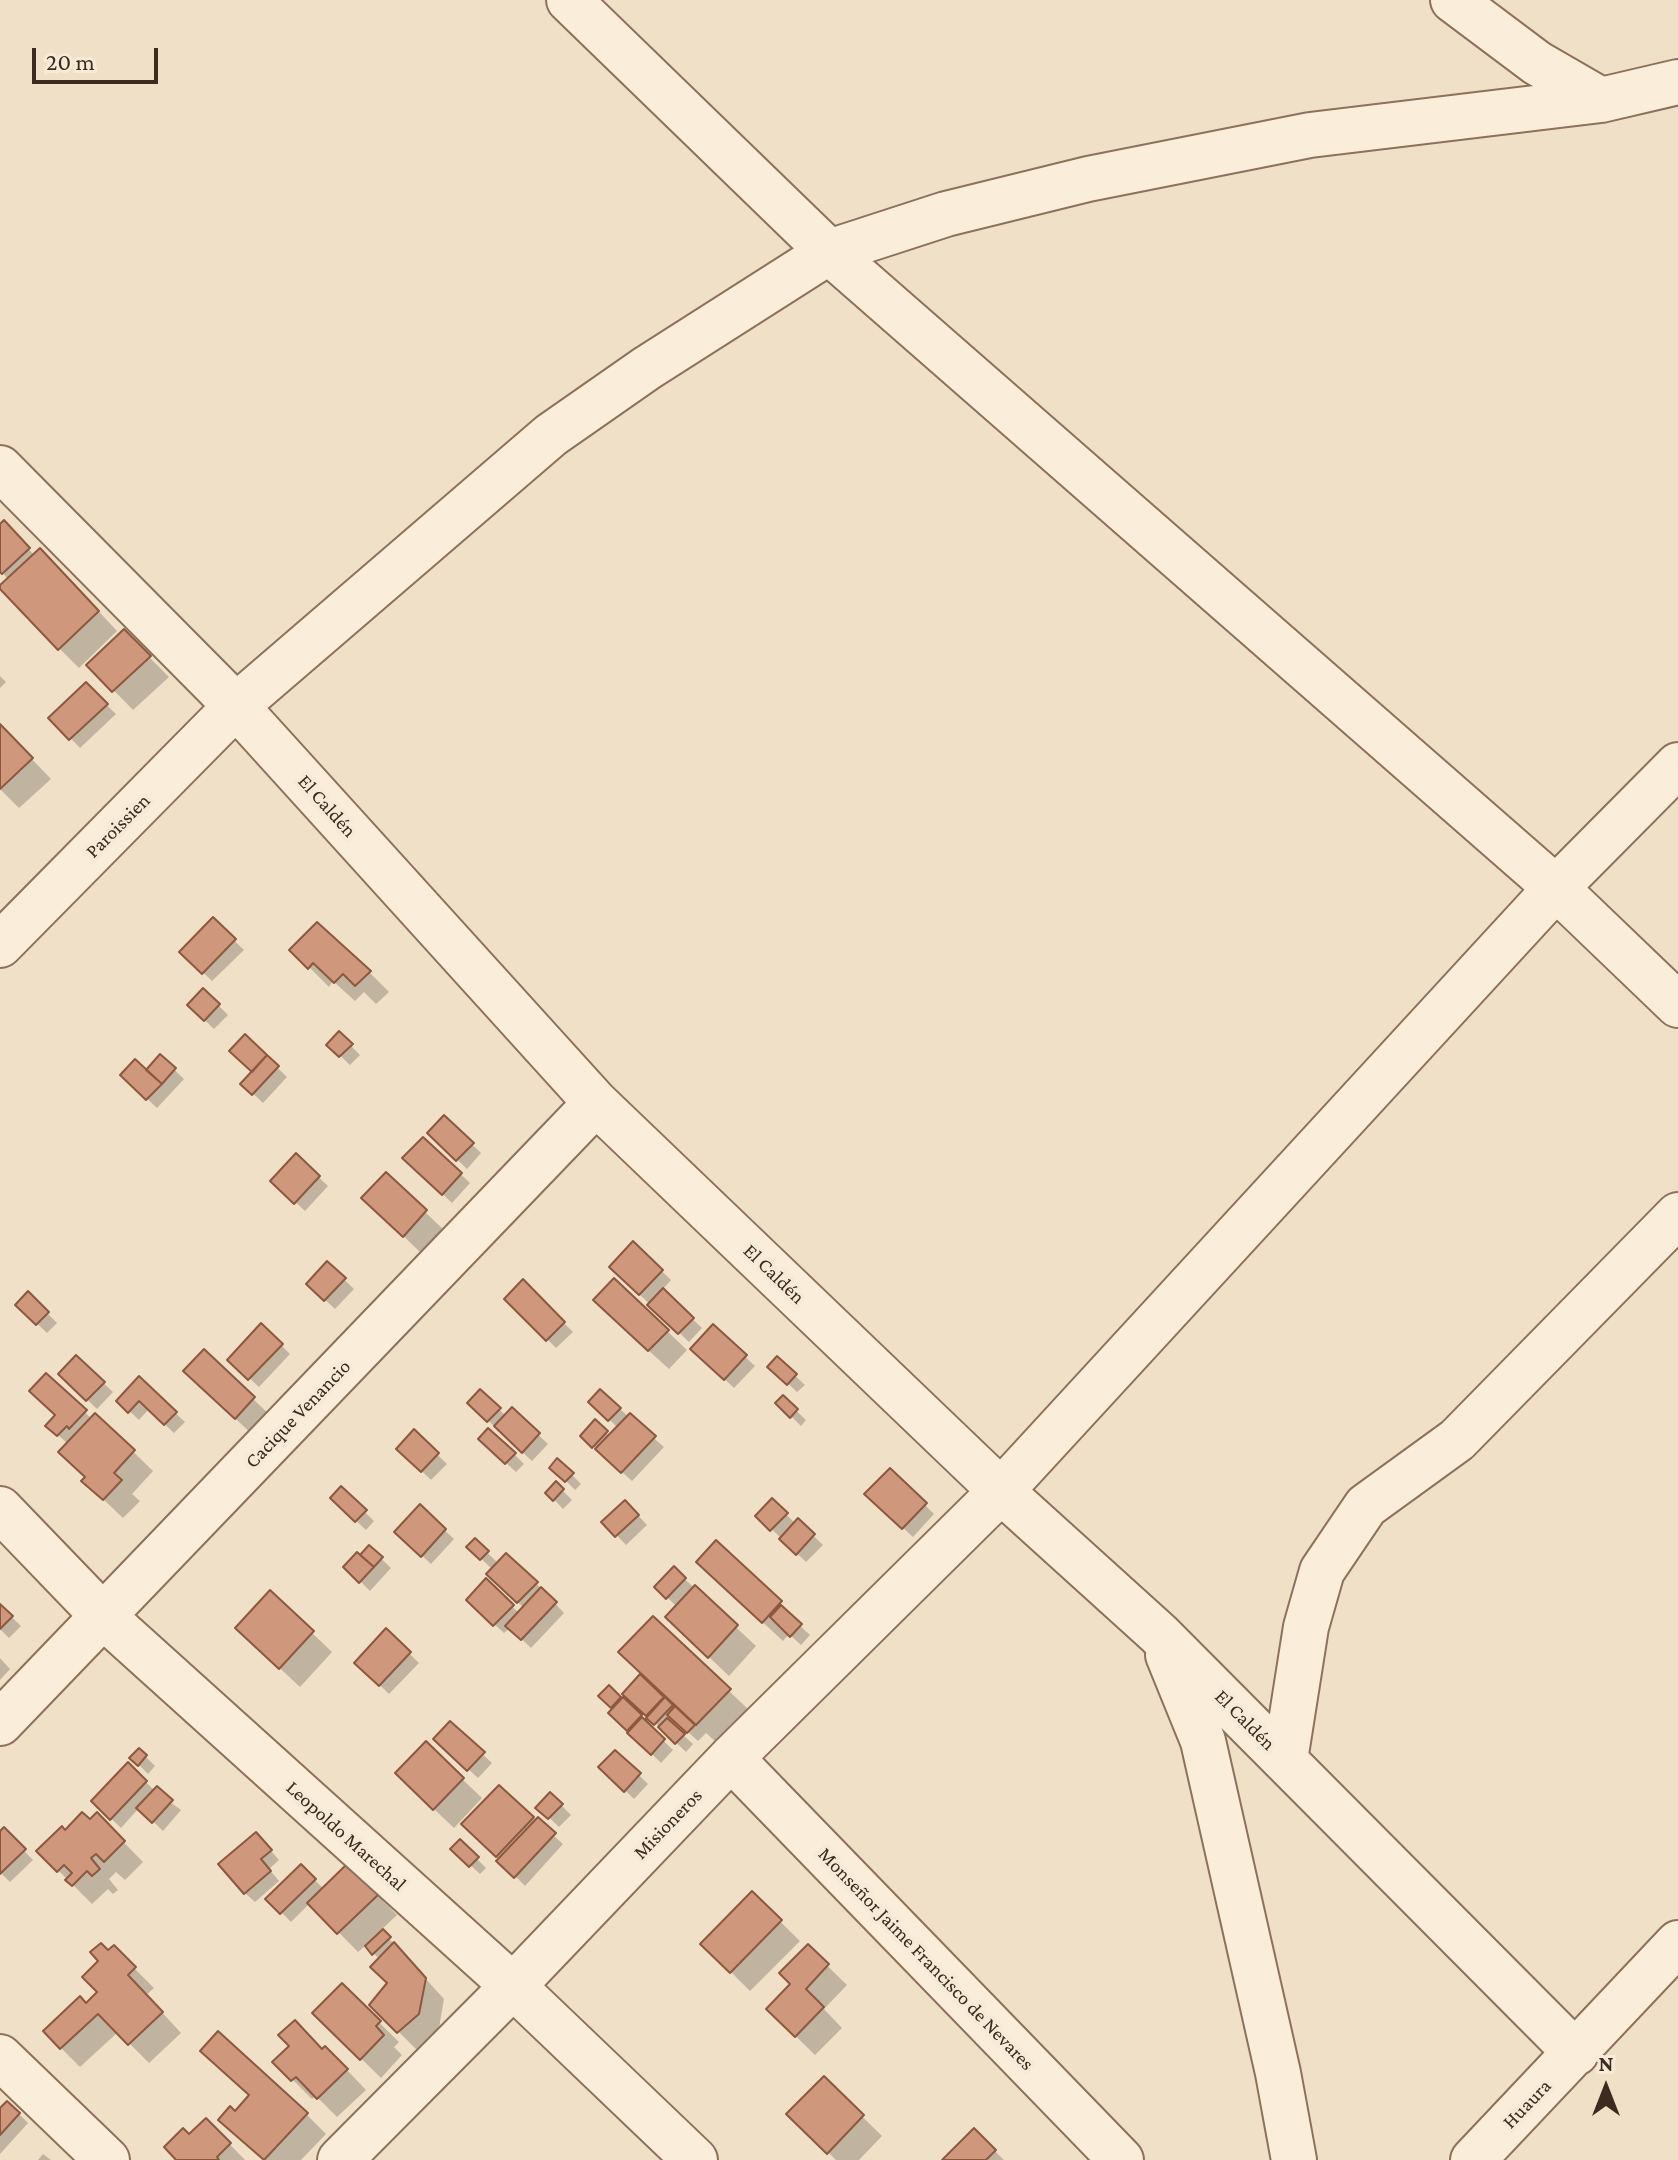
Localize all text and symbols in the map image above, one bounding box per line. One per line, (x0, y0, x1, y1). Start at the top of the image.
scale bar (36, 32, 162, 82)
text: 20 m (46, 48, 95, 75)
street label: El Caldén (293, 770, 361, 842)
street label: Paroissien (81, 789, 155, 863)
street label: El Caldén (738, 1239, 810, 1309)
street label: Cacique Venancio (240, 1355, 356, 1473)
street label: El Caldén (1210, 1685, 1280, 1755)
street label: Leopoldo Marechal (281, 1776, 411, 1896)
street label: Misioneros (629, 1784, 707, 1864)
street label: Monseñor Jaime Francisco de Nevares (813, 1843, 1039, 2075)
north arrow (1566, 2048, 1646, 2128)
text: N (1599, 2051, 1614, 2076)
street label: Huaura (1498, 2074, 1556, 2134)

